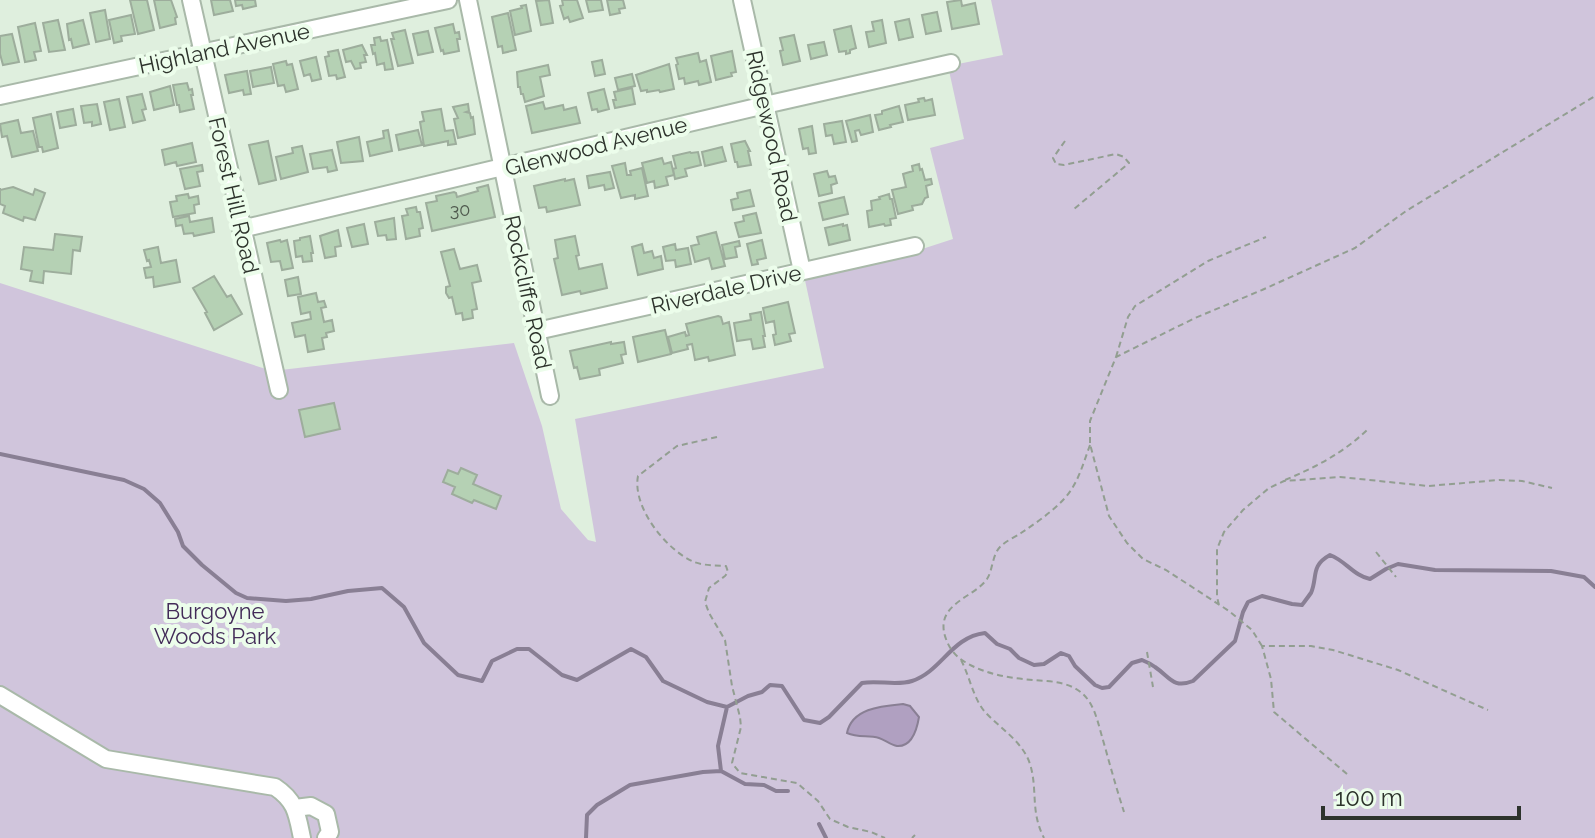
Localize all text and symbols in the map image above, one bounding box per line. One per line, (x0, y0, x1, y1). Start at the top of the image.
street label: Highland Avenue (136, 17, 312, 79)
street label: Ridgewood Road (741, 48, 803, 224)
street label: Glenwood Avenue (502, 111, 690, 181)
street label: Forest Hill Road (203, 114, 265, 276)
house number: 30 (450, 199, 470, 220)
street label: Rockcliffe Road (499, 213, 557, 371)
street label: Riverdale Drive (648, 259, 804, 319)
park label: Burgoyne Woods Park (154, 598, 277, 649)
scale bar (1323, 770, 1519, 820)
text: 100 m (1335, 783, 1403, 812)

